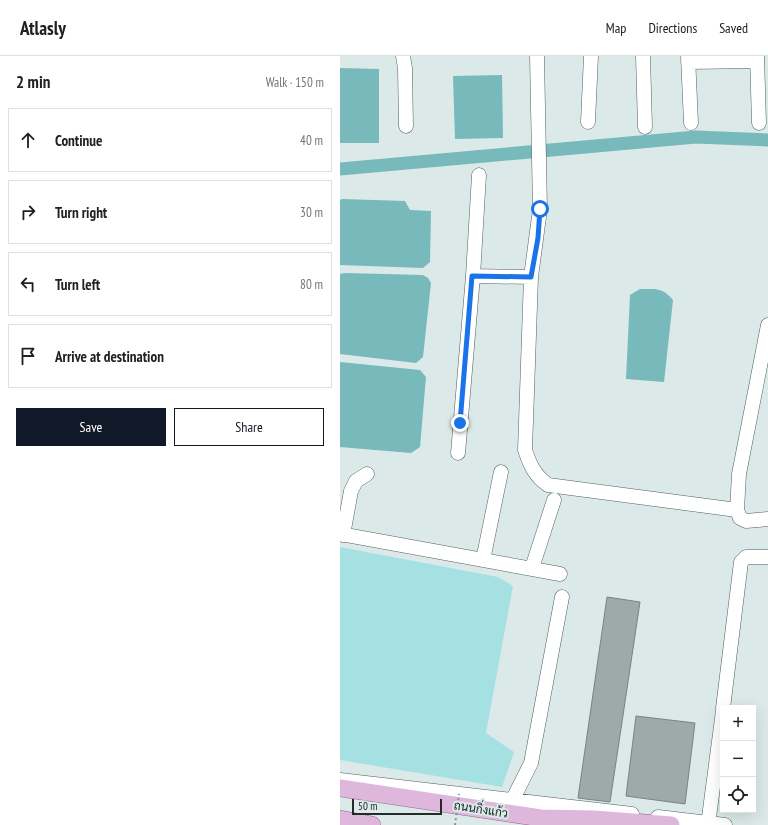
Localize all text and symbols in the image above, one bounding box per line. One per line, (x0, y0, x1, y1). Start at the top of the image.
text: Atlasly (20, 16, 66, 40)
text: Map (606, 19, 626, 37)
text: Directions (648, 19, 697, 37)
text: Saved (719, 19, 748, 37)
text: 2 min (16, 71, 50, 93)
text: Walk · 150 m (266, 74, 324, 91)
icon: ahead (17, 129, 39, 151)
text: Continue (55, 131, 102, 150)
text: 40 m (300, 132, 323, 149)
route start (531, 200, 549, 218)
icon: right (17, 201, 39, 223)
text: Turn right (55, 203, 107, 222)
text: 30 m (300, 204, 323, 221)
icon: left (17, 273, 39, 295)
text: Turn left (55, 275, 100, 294)
text: 80 m (300, 276, 323, 293)
icon: arrive (17, 345, 39, 367)
text: Arrive at destination (55, 347, 164, 366)
button: Save (16, 408, 166, 446)
button: Share (174, 408, 324, 446)
route end (451, 414, 469, 432)
map controls (720, 705, 756, 813)
button: + (720, 705, 756, 741)
button: − (720, 741, 756, 777)
button: locate (720, 777, 756, 813)
street label: ถนนกิ่งแก้ว (453, 795, 510, 821)
scale bar (352, 797, 442, 816)
text: 50 m (358, 799, 377, 813)

